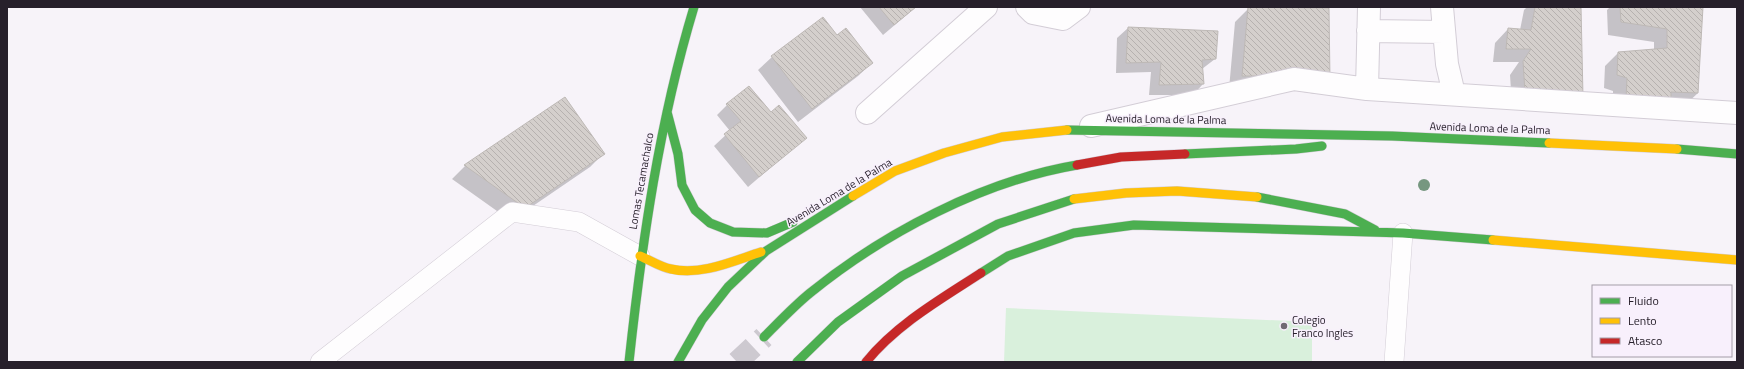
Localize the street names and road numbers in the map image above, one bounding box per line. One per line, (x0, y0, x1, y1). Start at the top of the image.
street label: Avenida Loma de la Palma (1105, 110, 1227, 128)
street label: Avenida Loma de la Palma (1429, 118, 1551, 138)
street label: Lomas Tecamachalco (625, 131, 657, 231)
street label: Avenida Loma de la Palma (783, 154, 895, 230)

